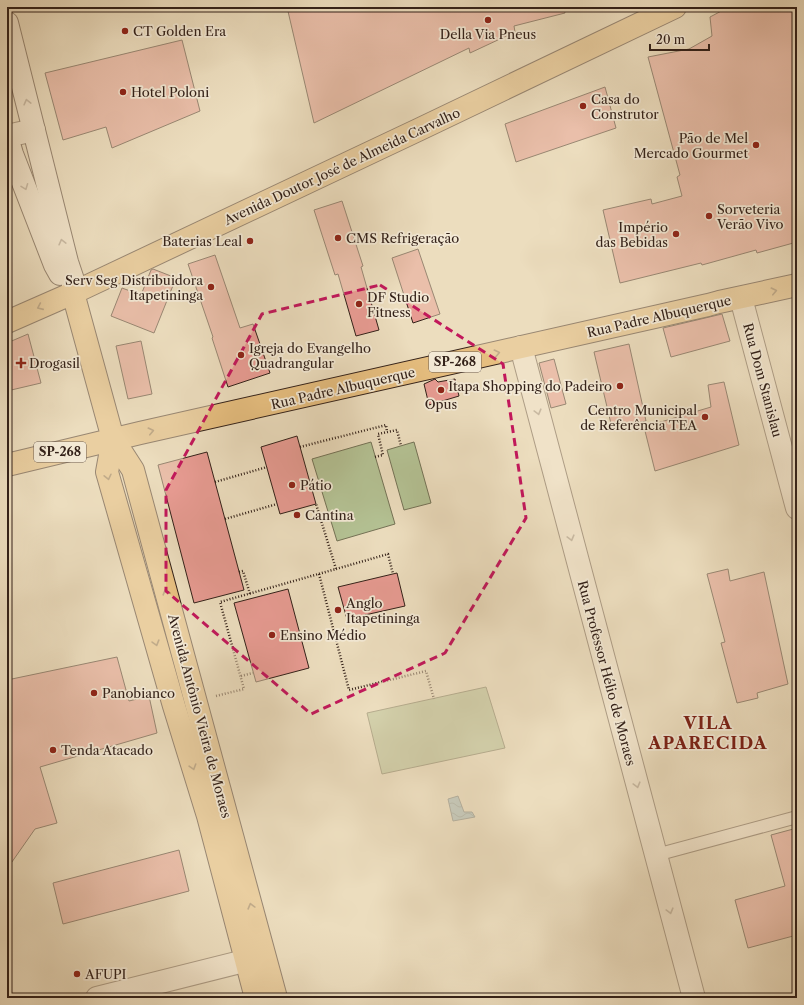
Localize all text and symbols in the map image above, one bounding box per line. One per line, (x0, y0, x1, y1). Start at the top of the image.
marker: Della Via Pneus (483, 15, 493, 25)
place label: CT Golden Era (133, 23, 226, 39)
marker: CT Golden Era (120, 26, 130, 36)
place label: Della Via Pneus (440, 26, 537, 42)
scale bar (650, 26, 709, 52)
text: 20 m (656, 32, 685, 47)
place label: Hotel Poloni (131, 84, 209, 100)
marker: Hotel Poloni (118, 87, 128, 97)
place label: Casa do Construtor (591, 91, 659, 122)
one-way arrow (23, 99, 32, 106)
marker: Casa do Construtor (578, 101, 588, 111)
street label: Avenida Doutor José de Almeida Carvalho (221, 104, 463, 228)
place label: Pão de Mel Mercado Gourmet (634, 130, 748, 161)
marker: Pão de Mel Mercado Gourmet (751, 140, 761, 150)
one-way arrow (20, 183, 28, 190)
place label: Sorveteria Verão Vivo (716, 201, 784, 232)
marker: Sorveteria Verão Vivo (704, 211, 714, 221)
place label: Império das Bebidas (595, 219, 668, 250)
marker: Império das Bebidas (671, 229, 681, 239)
place label: CMS Refrigeração (346, 230, 459, 246)
place label: Baterias Leal (162, 233, 242, 249)
marker: CMS Refrigeração (333, 233, 343, 243)
marker: Baterias Leal (245, 236, 255, 246)
one-way arrow (59, 239, 67, 245)
place label: Serv Seg Distribuidora Itapetininga (65, 272, 203, 303)
marker: Serv Seg Distribuidora Itapetininga (206, 282, 216, 292)
one-way arrow (770, 287, 777, 295)
place label: DF Studio Fitness (367, 289, 429, 320)
street label: Rua Padre Albuquerque (585, 292, 733, 340)
marker: DF Studio Fitness (354, 299, 364, 309)
one-way arrow (36, 303, 43, 311)
street label: Rua Dom Stanislau (740, 321, 786, 439)
place label: Igreja do Evangelho Quadrangular (249, 340, 371, 371)
one-way arrow (493, 349, 500, 357)
marker: Igreja do Evangelho Quadrangular (236, 350, 246, 360)
road number: SP-268 (429, 352, 481, 372)
place label: Drogasil (29, 355, 80, 371)
marker: Drogasil (16, 358, 26, 368)
street label: Rua Padre Albuquerque (269, 364, 417, 412)
place label: Itapa Shopping do Padeiro (448, 378, 612, 394)
marker: Itapa Shopping do Padeiro (615, 381, 625, 391)
marker: Opus (436, 385, 446, 395)
place label: Opus (425, 396, 458, 412)
place label: Centro Municipal de Referência TEA (580, 402, 697, 433)
one-way arrow (533, 408, 542, 415)
marker: Centro Municipal de Referência TEA (700, 412, 710, 422)
one-way arrow (148, 427, 154, 435)
road number: SP-268 (34, 442, 86, 462)
one-way arrow (104, 474, 112, 481)
place label: Pátio (300, 477, 332, 493)
marker: Pátio (287, 480, 297, 490)
place label: Cantina (305, 507, 354, 523)
marker: Cantina (292, 510, 302, 520)
one-way arrow (567, 535, 575, 541)
street label: Rua Professor Hélio de Moraes (575, 579, 640, 768)
one-way arrow (162, 588, 171, 595)
place label: Anglo Itapetininga (345, 595, 420, 626)
marker: Anglo Itapetininga (333, 605, 343, 615)
street label: Avenida Antônio Vieira de Moraes (165, 611, 235, 820)
place label: Ensino Médio (280, 627, 366, 643)
marker: Ensino Médio (267, 630, 277, 640)
one-way arrow (151, 639, 160, 646)
place label: Panobianco (102, 685, 175, 701)
marker: Panobianco (89, 688, 99, 698)
district label: VILA APARECIDA (647, 713, 768, 753)
place label: Tenda Atacado (61, 742, 153, 758)
marker: Tenda Atacado (48, 745, 58, 755)
one-way arrow (188, 764, 197, 771)
one-way arrow (632, 782, 641, 789)
one-way arrow (247, 903, 256, 910)
one-way arrow (666, 908, 674, 914)
place label: AFUPI (84, 966, 127, 982)
marker: AFUPI (72, 969, 82, 979)

